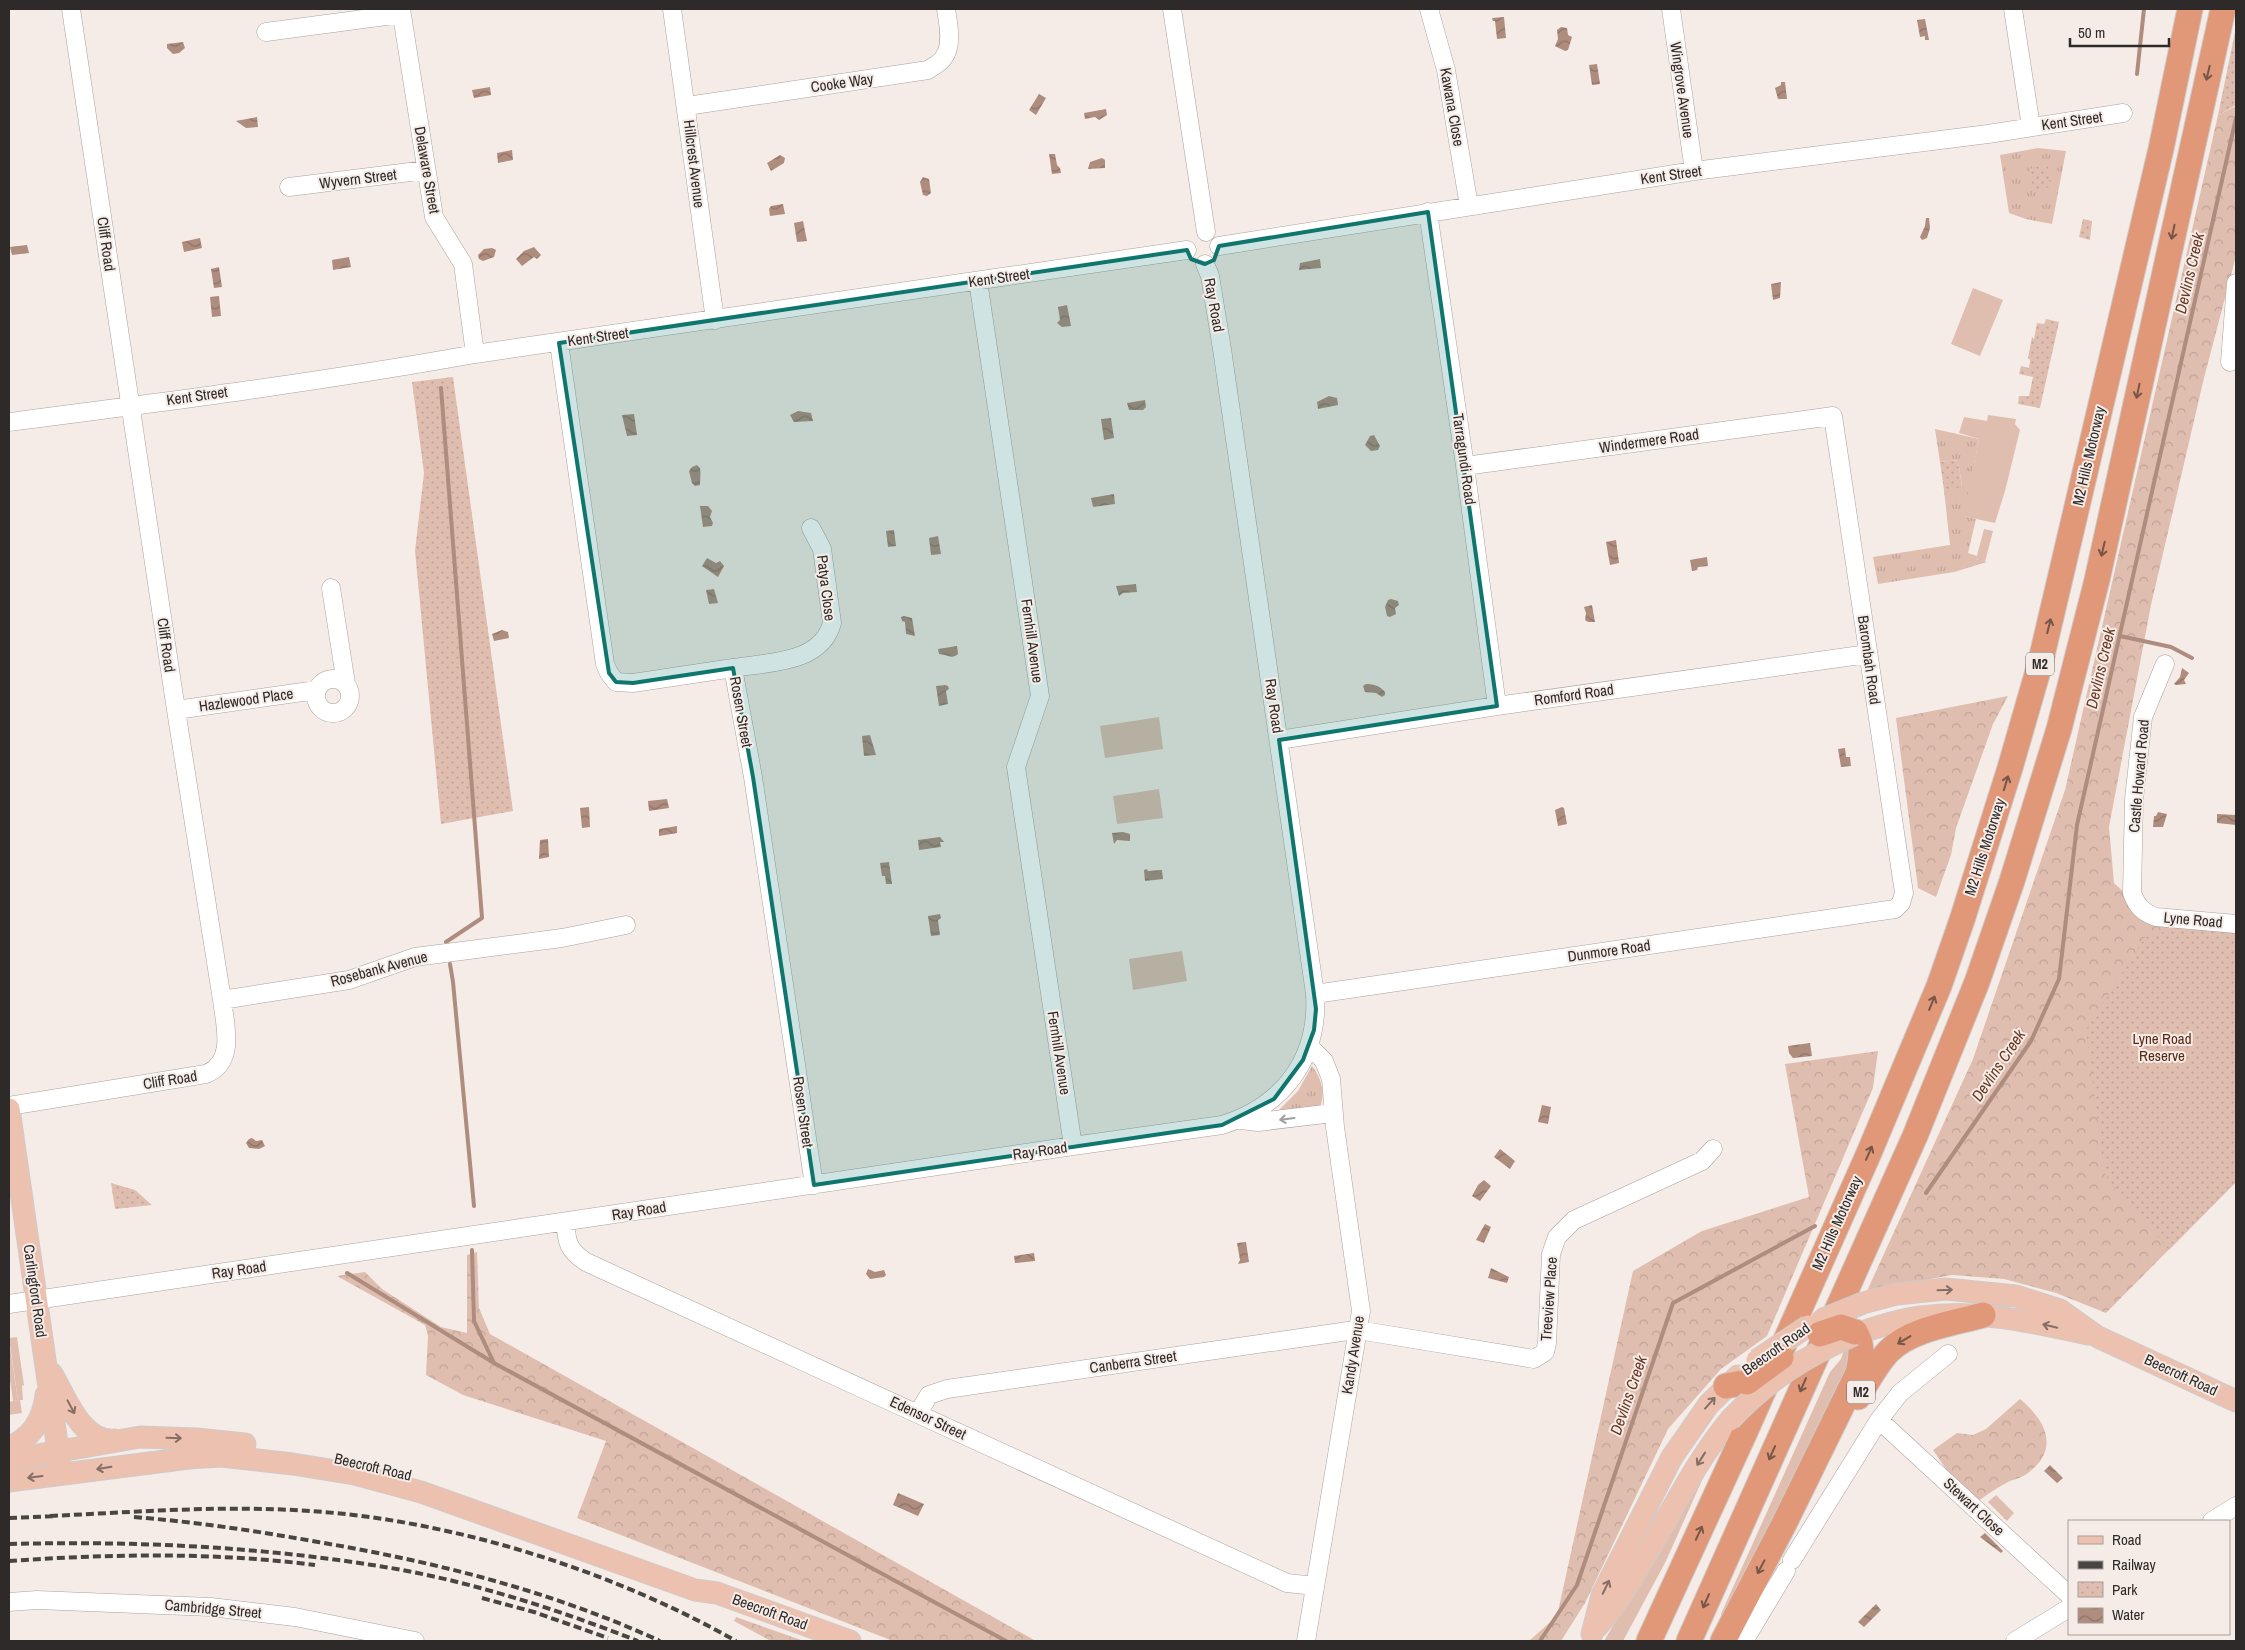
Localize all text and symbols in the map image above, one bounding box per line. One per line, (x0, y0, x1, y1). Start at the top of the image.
scale bar (2070, 15, 2169, 47)
text: 50 m (2078, 22, 2105, 43)
street label: Wingrove Avenue (1665, 40, 1700, 140)
one-way arrow (2203, 65, 2212, 81)
street label: Kawana Close (1435, 66, 1470, 148)
street label: Cooke Way (809, 68, 875, 97)
street label: Kent Street (2040, 106, 2104, 135)
street label: Hillcrest Avenue (679, 119, 710, 209)
street label: Delaware Street (409, 125, 446, 216)
street label: Kent Street (1639, 160, 1703, 189)
street label: Wyvern Street (318, 163, 398, 194)
street label: Cliff Road (92, 215, 121, 272)
one-way arrow (2167, 223, 2177, 239)
water label: Devlins Creek (2169, 230, 2209, 316)
street label: Kent Street (967, 263, 1031, 292)
street label: Ray Road (1199, 276, 1230, 334)
street label: Kent Street (566, 322, 630, 351)
street label: Kent Street (165, 381, 229, 410)
one-way arrow (2133, 382, 2142, 398)
street label: M2 Hills Motorway (2067, 403, 2110, 508)
street label: Tarragundi Road (1448, 412, 1481, 506)
street label: Windermere Road (1598, 423, 1700, 458)
one-way arrow (2098, 541, 2107, 557)
street label: Patya Close (812, 554, 841, 622)
street label: Fernhill Avenue (1016, 598, 1049, 684)
street label: Barombah Road (1853, 614, 1886, 706)
street label: Cliff Road (152, 616, 181, 673)
one-way arrow (2045, 619, 2054, 635)
water label: Devlins Creek (2080, 625, 2120, 711)
road number: M2 (2026, 652, 2054, 676)
street label: Rosen Street (725, 675, 758, 750)
street label: Ray Road (1260, 677, 1289, 734)
street label: Romford Road (1533, 679, 1615, 710)
street label: Hazlewood Place (197, 682, 295, 717)
street label: Castle Howard Road (2123, 719, 2154, 833)
one-way arrow (2001, 775, 2011, 791)
street label: M2 Hills Motorway (1959, 795, 2010, 898)
street label: Lyne Road (2163, 906, 2223, 933)
street label: Dunmore Road (1566, 934, 1652, 967)
street label: Rosebank Avenue (328, 945, 430, 992)
one-way arrow (1928, 996, 1937, 1011)
street label: Fernhill Avenue (1043, 1009, 1077, 1097)
water label: Devlins Creek (1966, 1024, 2030, 1105)
park label: Lyne Road Reserve (2132, 1028, 2192, 1066)
street label: Cliff Road (141, 1065, 198, 1094)
street label: Rosen Street (788, 1075, 819, 1150)
one-way arrow (1279, 1114, 1295, 1124)
street label: Ray Road (1011, 1136, 1068, 1165)
one-way arrow (1864, 1146, 1874, 1161)
street label: M2 Hills Motorway (1806, 1172, 1867, 1273)
street label: Ray Road (610, 1196, 668, 1225)
street label: Carlingford Road (19, 1243, 52, 1339)
street label: Ray Road (210, 1255, 267, 1284)
street label: Treeview Place (1535, 1256, 1562, 1342)
one-way arrow (1937, 1285, 1953, 1294)
street label: Kandy Avenue (1336, 1314, 1369, 1396)
street label: Beecroft Road (1737, 1317, 1814, 1380)
one-way arrow (2043, 1321, 2059, 1330)
one-way arrow (1897, 1335, 1911, 1345)
street label: Canberra Street (1088, 1345, 1178, 1378)
street label: Beecroft Road (2141, 1348, 2221, 1401)
water label: Devlins Creek (1604, 1352, 1652, 1438)
one-way arrow (1797, 1377, 1807, 1392)
road number: M2 (1847, 1380, 1875, 1404)
street label: Edensor Street (887, 1391, 970, 1445)
one-way arrow (1704, 1397, 1716, 1410)
one-way arrow (67, 1399, 76, 1414)
one-way arrow (165, 1433, 181, 1443)
one-way arrow (1767, 1445, 1777, 1460)
street label: Beecroft Road (332, 1447, 414, 1486)
one-way arrow (1696, 1452, 1707, 1466)
one-way arrow (96, 1464, 112, 1474)
one-way arrow (27, 1472, 43, 1482)
street label: Stewart Close (1939, 1473, 2010, 1541)
legend (2068, 1520, 2230, 1635)
one-way arrow (1694, 1526, 1704, 1541)
text: Road (2112, 1529, 2141, 1550)
text: Railway (2112, 1554, 2157, 1575)
one-way arrow (1756, 1559, 1765, 1574)
text: Park (2112, 1579, 2138, 1600)
one-way arrow (1602, 1580, 1611, 1595)
street label: Beecroft Road (730, 1588, 811, 1635)
one-way arrow (1701, 1593, 1711, 1608)
street label: Cambridge Street (164, 1594, 263, 1623)
text: Water (2112, 1604, 2144, 1625)

